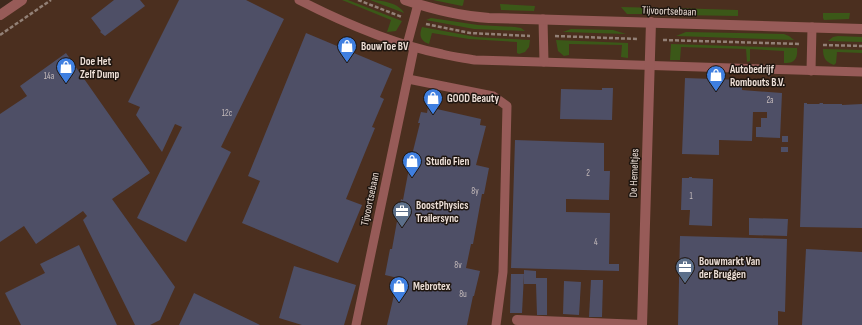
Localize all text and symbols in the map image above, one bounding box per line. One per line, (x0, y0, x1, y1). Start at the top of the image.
street label: Tijvoortsebaan (642, 4, 697, 18)
shop icon: BouwToe BV (336, 35, 358, 63)
place label: BouwToe BV (361, 40, 409, 53)
place label: Doe Het Zelf Dump (80, 55, 120, 81)
shop icon: Doe Het Zelf Dump (55, 56, 77, 84)
place label: Autobedrijf Rombouts B.V. (729, 63, 785, 89)
shop icon: Autobedrijf Rombouts B.V. (705, 64, 727, 92)
house number: 14a (44, 71, 54, 82)
shop icon: GOOD Beauty (422, 87, 444, 115)
place label: GOOD Beauty (447, 92, 500, 105)
house number: 2a (766, 95, 774, 106)
house number: 12c (222, 108, 233, 119)
street label: De Hemeltjes (627, 148, 641, 198)
shop icon: Studio Fien (401, 150, 423, 178)
place label: Studio Fien (426, 155, 469, 168)
house number: 2 (586, 168, 590, 179)
street label: Tijvoortsebaan (358, 171, 382, 227)
house number: 8y (471, 186, 479, 197)
house number: 1 (689, 191, 693, 202)
place label: BoostPhysics Trailersync (416, 199, 468, 225)
office icon: BoostPhysics Trailersync (391, 200, 413, 228)
house number: 4 (594, 237, 598, 248)
place label: Bouwmarkt Van der Bruggen (699, 255, 760, 281)
office icon: Bouwmarkt Van der Bruggen (674, 256, 696, 284)
house number: 8v (454, 260, 462, 271)
shop icon: Mebrotex (388, 275, 410, 303)
place label: Mebrotex (413, 280, 451, 293)
house number: 8u (459, 289, 467, 300)

